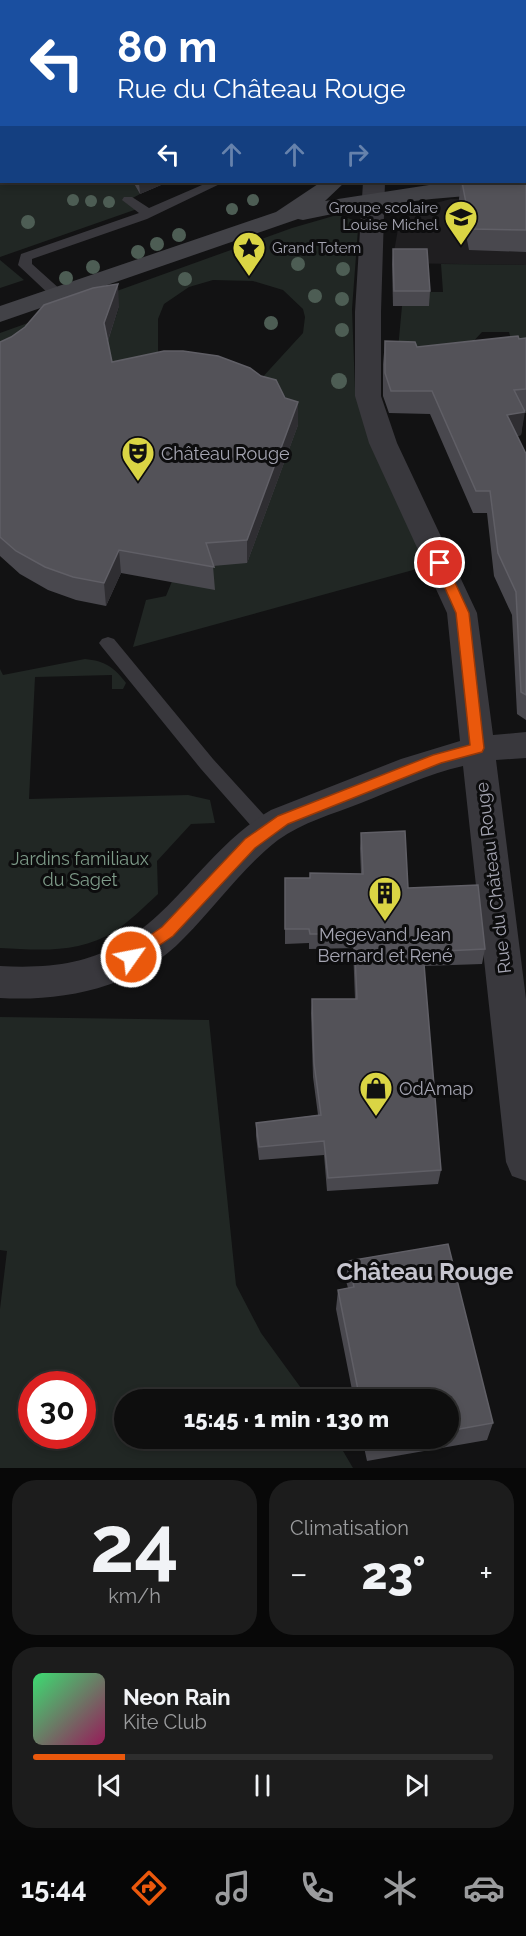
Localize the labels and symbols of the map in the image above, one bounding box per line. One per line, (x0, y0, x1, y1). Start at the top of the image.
place label: Groupe scolaire Louise Michel (329, 199, 439, 234)
school or university icon: Groupe scolaire Louise Michel (443, 199, 479, 246)
place icon: Grand Totem (231, 230, 267, 277)
place label: Grand Totem (272, 239, 361, 257)
theatre icon: Château Rouge (120, 435, 156, 482)
place label: Château Rouge (161, 443, 290, 464)
pin (414, 537, 465, 588)
street label: Rue du Château Rouge (471, 781, 515, 975)
park label: Jardins familiaux du Saget (11, 848, 149, 890)
building icon: Megevand Jean Bernard et René (367, 875, 403, 922)
place label: Megevand Jean Bernard et René (317, 924, 453, 966)
position arrow (99, 925, 163, 989)
shop icon: OdAmap (358, 1070, 394, 1117)
place label: OdAmap (399, 1078, 473, 1099)
district label: Château Rouge (337, 1257, 513, 1286)
speed limit sign: 30 (18, 1371, 96, 1449)

